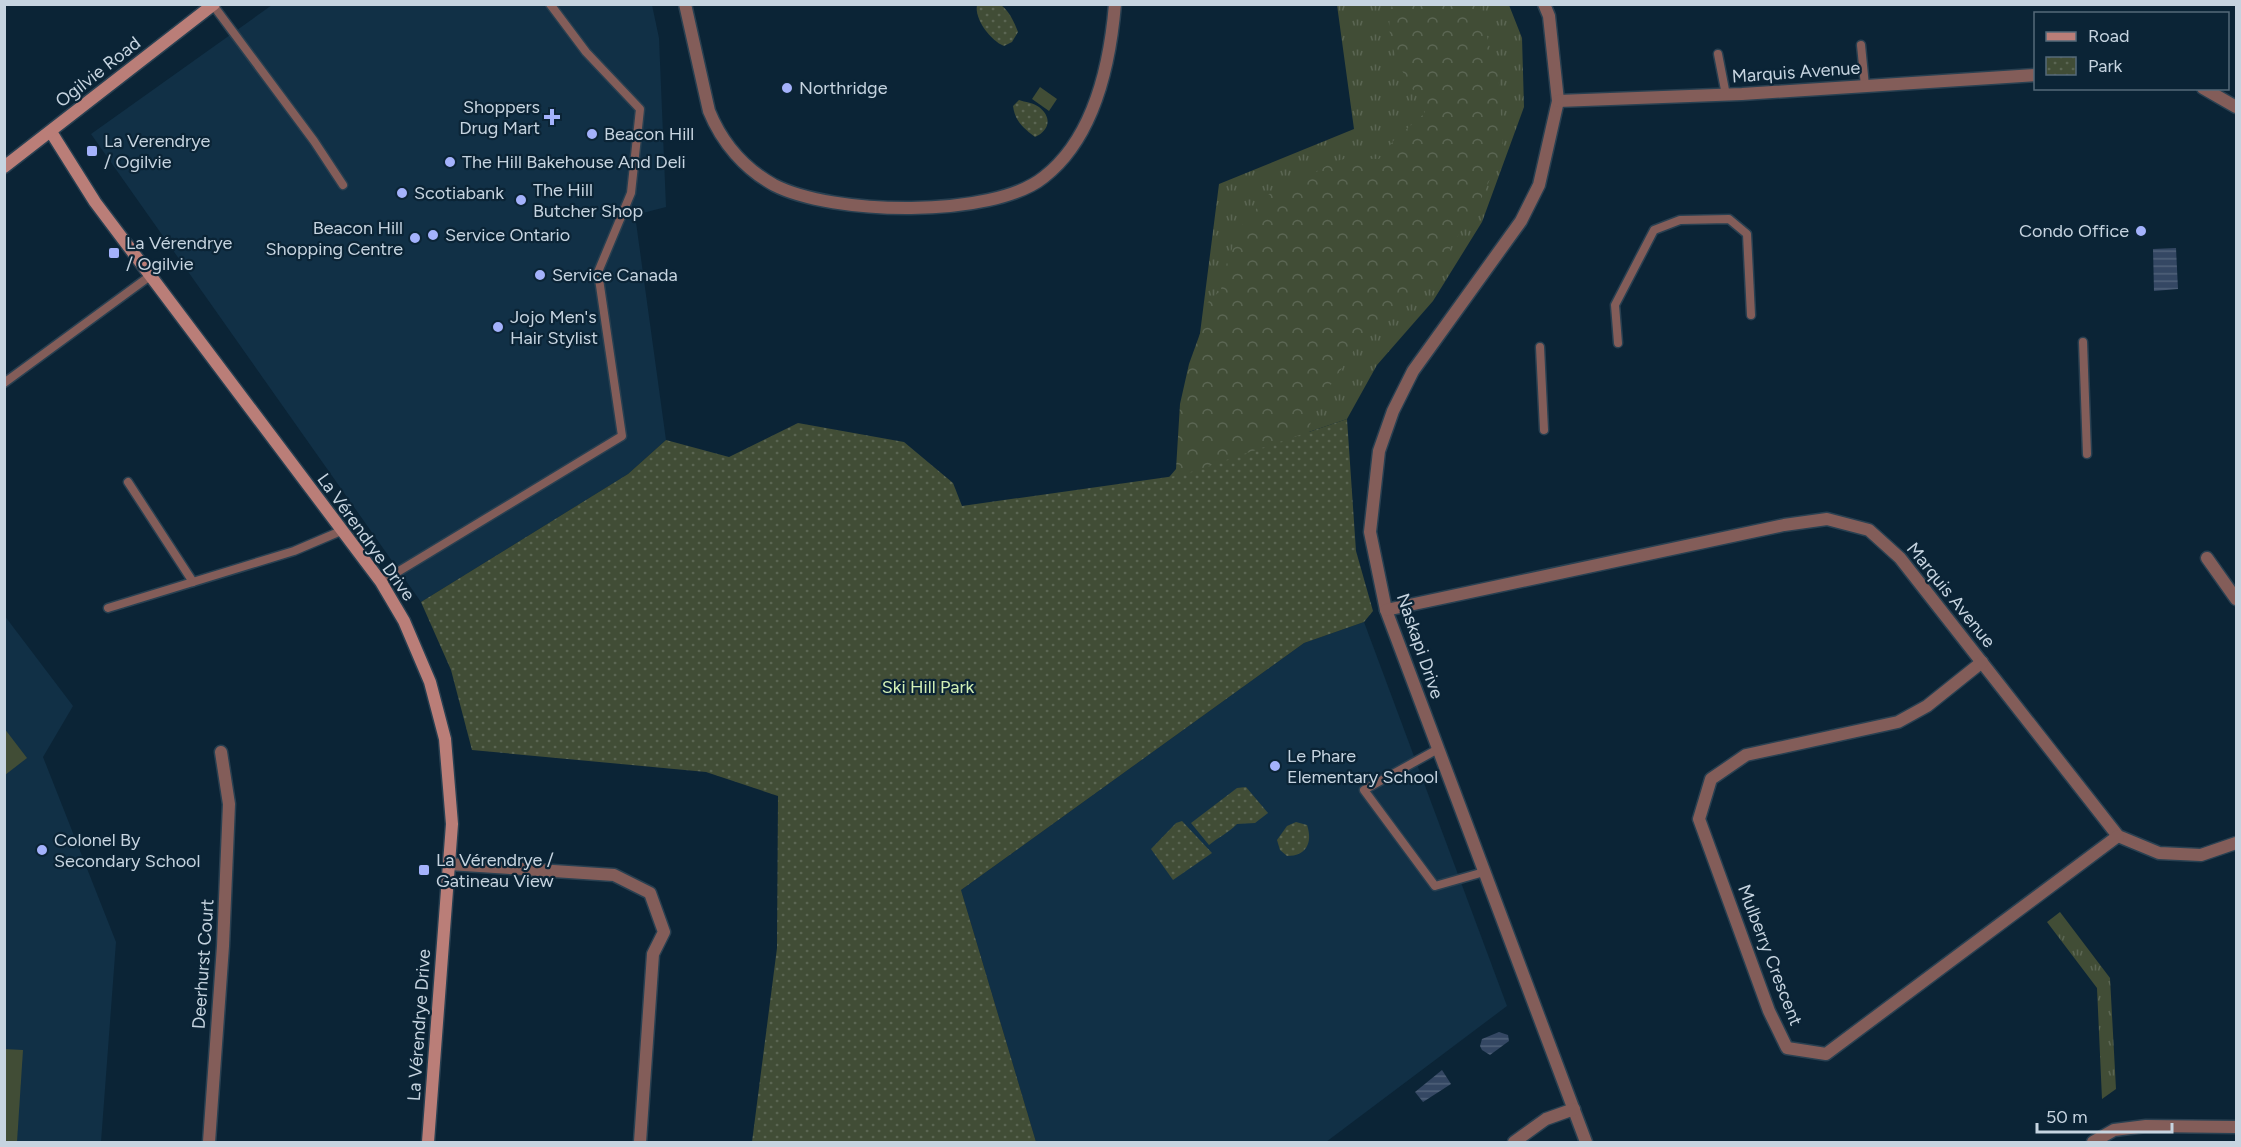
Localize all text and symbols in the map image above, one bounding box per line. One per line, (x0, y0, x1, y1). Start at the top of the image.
legend (2034, 12, 2229, 90)
text: Road (2088, 25, 2129, 47)
street label: Ogilvie Road (51, 32, 145, 112)
text: Park (2088, 55, 2123, 77)
street label: Marquis Avenue (1731, 57, 1861, 87)
place label: Northridge (799, 77, 888, 99)
marker: Northridge (780, 81, 794, 95)
place label: Shoppers Drug Mart (459, 96, 540, 139)
marker: Shoppers Drug Mart (545, 110, 559, 124)
place label: Beacon Hill (604, 123, 694, 145)
marker: Beacon Hill (585, 127, 599, 141)
place label: La Verendrye / Ogilvie (104, 130, 210, 173)
marker: La Verendrye / Ogilvie (85, 144, 99, 158)
place label: The Hill Bakehouse And Deli (462, 151, 686, 173)
marker: The Hill Bakehouse And Deli (443, 155, 457, 169)
place label: The Hill Butcher Shop (533, 179, 643, 222)
place label: Scotiabank (414, 182, 504, 204)
marker: Scotiabank (395, 186, 409, 200)
marker: The Hill Butcher Shop (514, 193, 528, 207)
place label: Beacon Hill Shopping Centre (265, 217, 403, 260)
place label: Condo Office (2019, 220, 2129, 242)
place label: Service Ontario (445, 224, 570, 246)
marker: Condo Office (2134, 224, 2148, 238)
marker: Service Ontario (426, 228, 440, 242)
marker: Beacon Hill Shopping Centre (408, 231, 422, 245)
place label: La Vérendrye / Ogilvie (126, 232, 232, 275)
marker: La Vérendrye / Ogilvie (107, 246, 121, 260)
place label: Service Canada (552, 264, 678, 286)
marker: Service Canada (533, 268, 547, 282)
place label: Jojo Men's Hair Stylist (510, 306, 598, 349)
marker: Jojo Men's Hair Stylist (491, 320, 505, 334)
street label: La Vérendrye Drive (312, 469, 420, 605)
street label: Marquis Avenue (1902, 538, 2000, 652)
street label: Naskapi Drive (1392, 590, 1448, 702)
park label: Ski Hill Park (882, 676, 975, 698)
place label: Le Phare Elementary School (1287, 745, 1438, 788)
marker: Le Phare Elementary School (1268, 759, 1282, 773)
place label: Colonel By Secondary School (54, 829, 201, 872)
marker: Colonel By Secondary School (35, 843, 49, 857)
place label: La Vérendrye / Gatineau View (436, 849, 554, 892)
marker: La Vérendrye / Gatineau View (417, 863, 431, 877)
street label: Mulberry Crescent (1733, 881, 1807, 1029)
street label: Deerhurst Court (187, 898, 219, 1030)
street label: La Vérendrye Drive (403, 948, 435, 1102)
scale bar (2037, 1096, 2172, 1134)
text: 50 m (2046, 1106, 2088, 1128)

